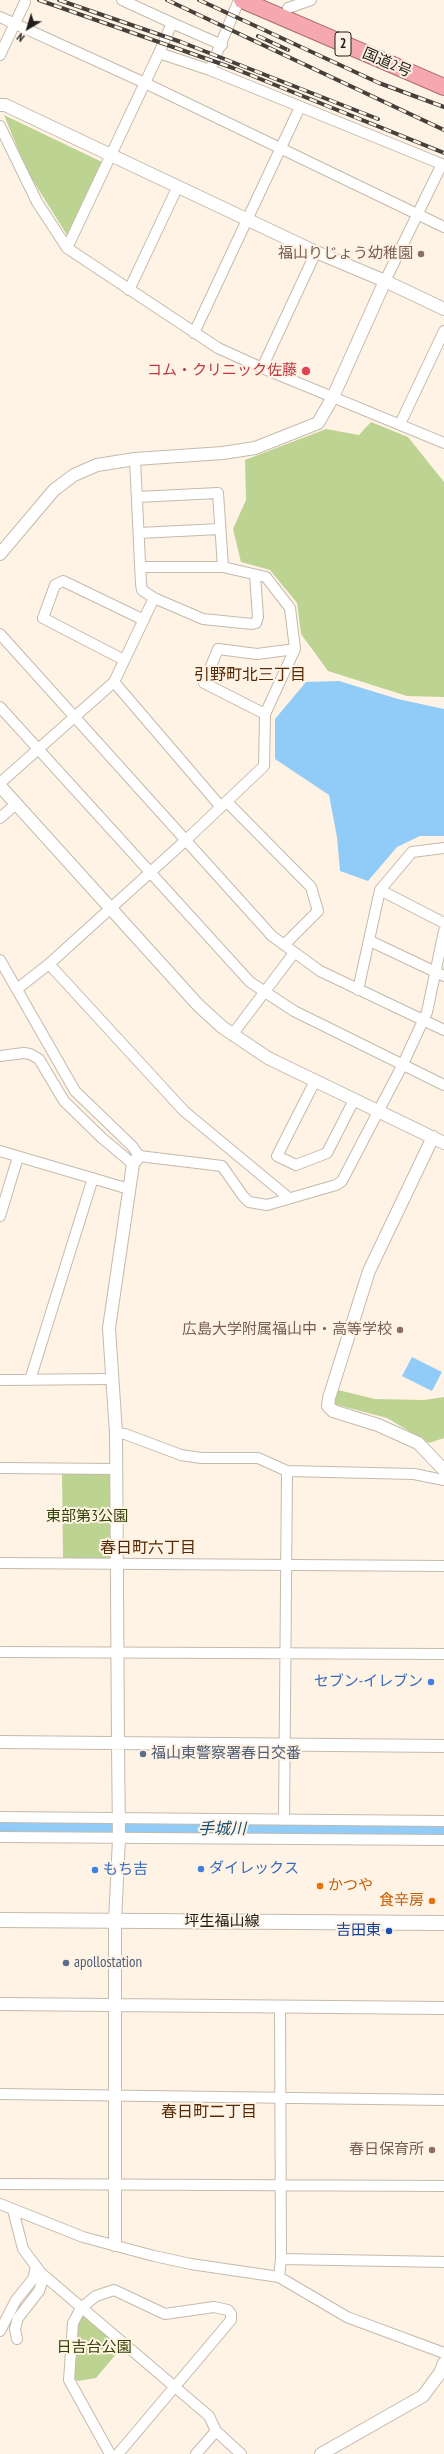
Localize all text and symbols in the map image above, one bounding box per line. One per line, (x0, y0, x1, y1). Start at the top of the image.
north arrow (8, 8, 48, 48)
text: N (14, 30, 27, 45)
road number: 2 (335, 32, 351, 56)
street label: 国道2号 (360, 45, 414, 81)
place label: 福山りじょう幼稚園 (278, 245, 413, 263)
marker: 福山りじょう幼稚園 (416, 249, 426, 259)
place label: コム・クリニック佐藤 (147, 362, 297, 380)
marker: コム・クリニック佐藤 (300, 365, 312, 377)
district label: 引野町北三丁目 (194, 665, 306, 685)
place label: 広島大学附属福山中・高等学校 (182, 1321, 392, 1339)
marker: 広島大学附属福山中・高等学校 (395, 1325, 405, 1335)
park label: 東部第3公園 (46, 1508, 128, 1526)
district label: 春日町六丁目 (100, 1538, 196, 1558)
place label: セブン-イレブン (314, 1673, 423, 1691)
marker: セブン-イレブン (426, 1677, 436, 1687)
place label: 福山東警察署春日交番 (151, 1745, 301, 1763)
marker: 福山東警察署春日交番 (138, 1749, 148, 1759)
water label: 手城川 (198, 1819, 246, 1839)
place label: ダイレックス (209, 1860, 299, 1878)
place label: もち吉 (103, 1861, 148, 1879)
marker: ダイレックス (196, 1864, 206, 1874)
marker: もち吉 (90, 1865, 100, 1875)
place label: かつや (328, 1877, 373, 1895)
marker: かつや (315, 1881, 325, 1891)
place label: 食辛房 (379, 1892, 424, 1910)
marker: 食辛房 (427, 1896, 437, 1906)
street label: 坪生福山線 (185, 1913, 259, 1931)
place label: 吉田東 (336, 1922, 381, 1940)
marker: 吉田東 (384, 1926, 394, 1936)
place label: apollostation (74, 1954, 142, 1972)
marker: apollostation (61, 1958, 71, 1968)
district label: 春日町二丁目 (161, 2102, 257, 2122)
place label: 春日保育所 (349, 2141, 424, 2159)
marker: 春日保育所 (427, 2145, 437, 2155)
park label: 日吉台公園 (57, 2339, 131, 2357)

